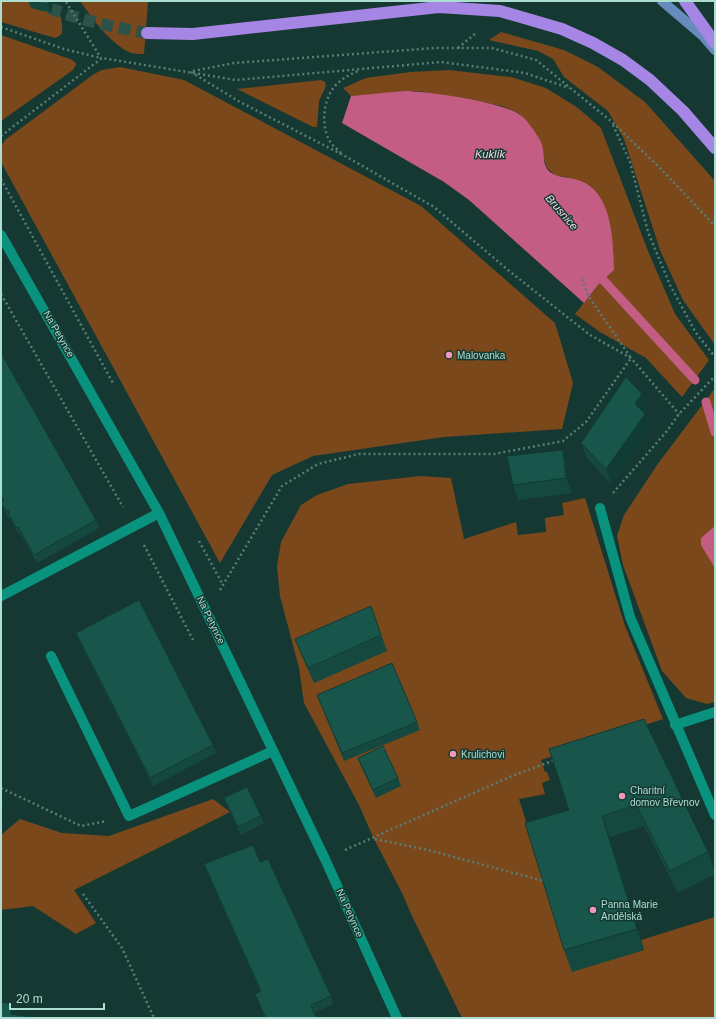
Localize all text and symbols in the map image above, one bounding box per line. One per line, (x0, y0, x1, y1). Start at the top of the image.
water label: Kuklík (475, 148, 505, 160)
water label: Brusnice (543, 192, 581, 232)
street label: Na Petynce (41, 309, 77, 360)
marker: Malovanka (444, 350, 454, 360)
place label: Malovanka (457, 350, 506, 361)
street label: Na Petynce (195, 594, 227, 646)
marker: Krulichovi (448, 749, 458, 759)
place label: Krulichovi (461, 749, 504, 760)
place label: Charitní domov Břevnov (630, 785, 699, 808)
marker: Charitní domov Břevnov (617, 791, 627, 801)
street label: Na Petynce (334, 887, 366, 939)
place label: Panna Marie Andělská (601, 899, 658, 922)
marker: Panna Marie Andělská (588, 905, 598, 915)
scale bar (10, 985, 104, 1011)
text: 20 m (16, 992, 43, 1006)

